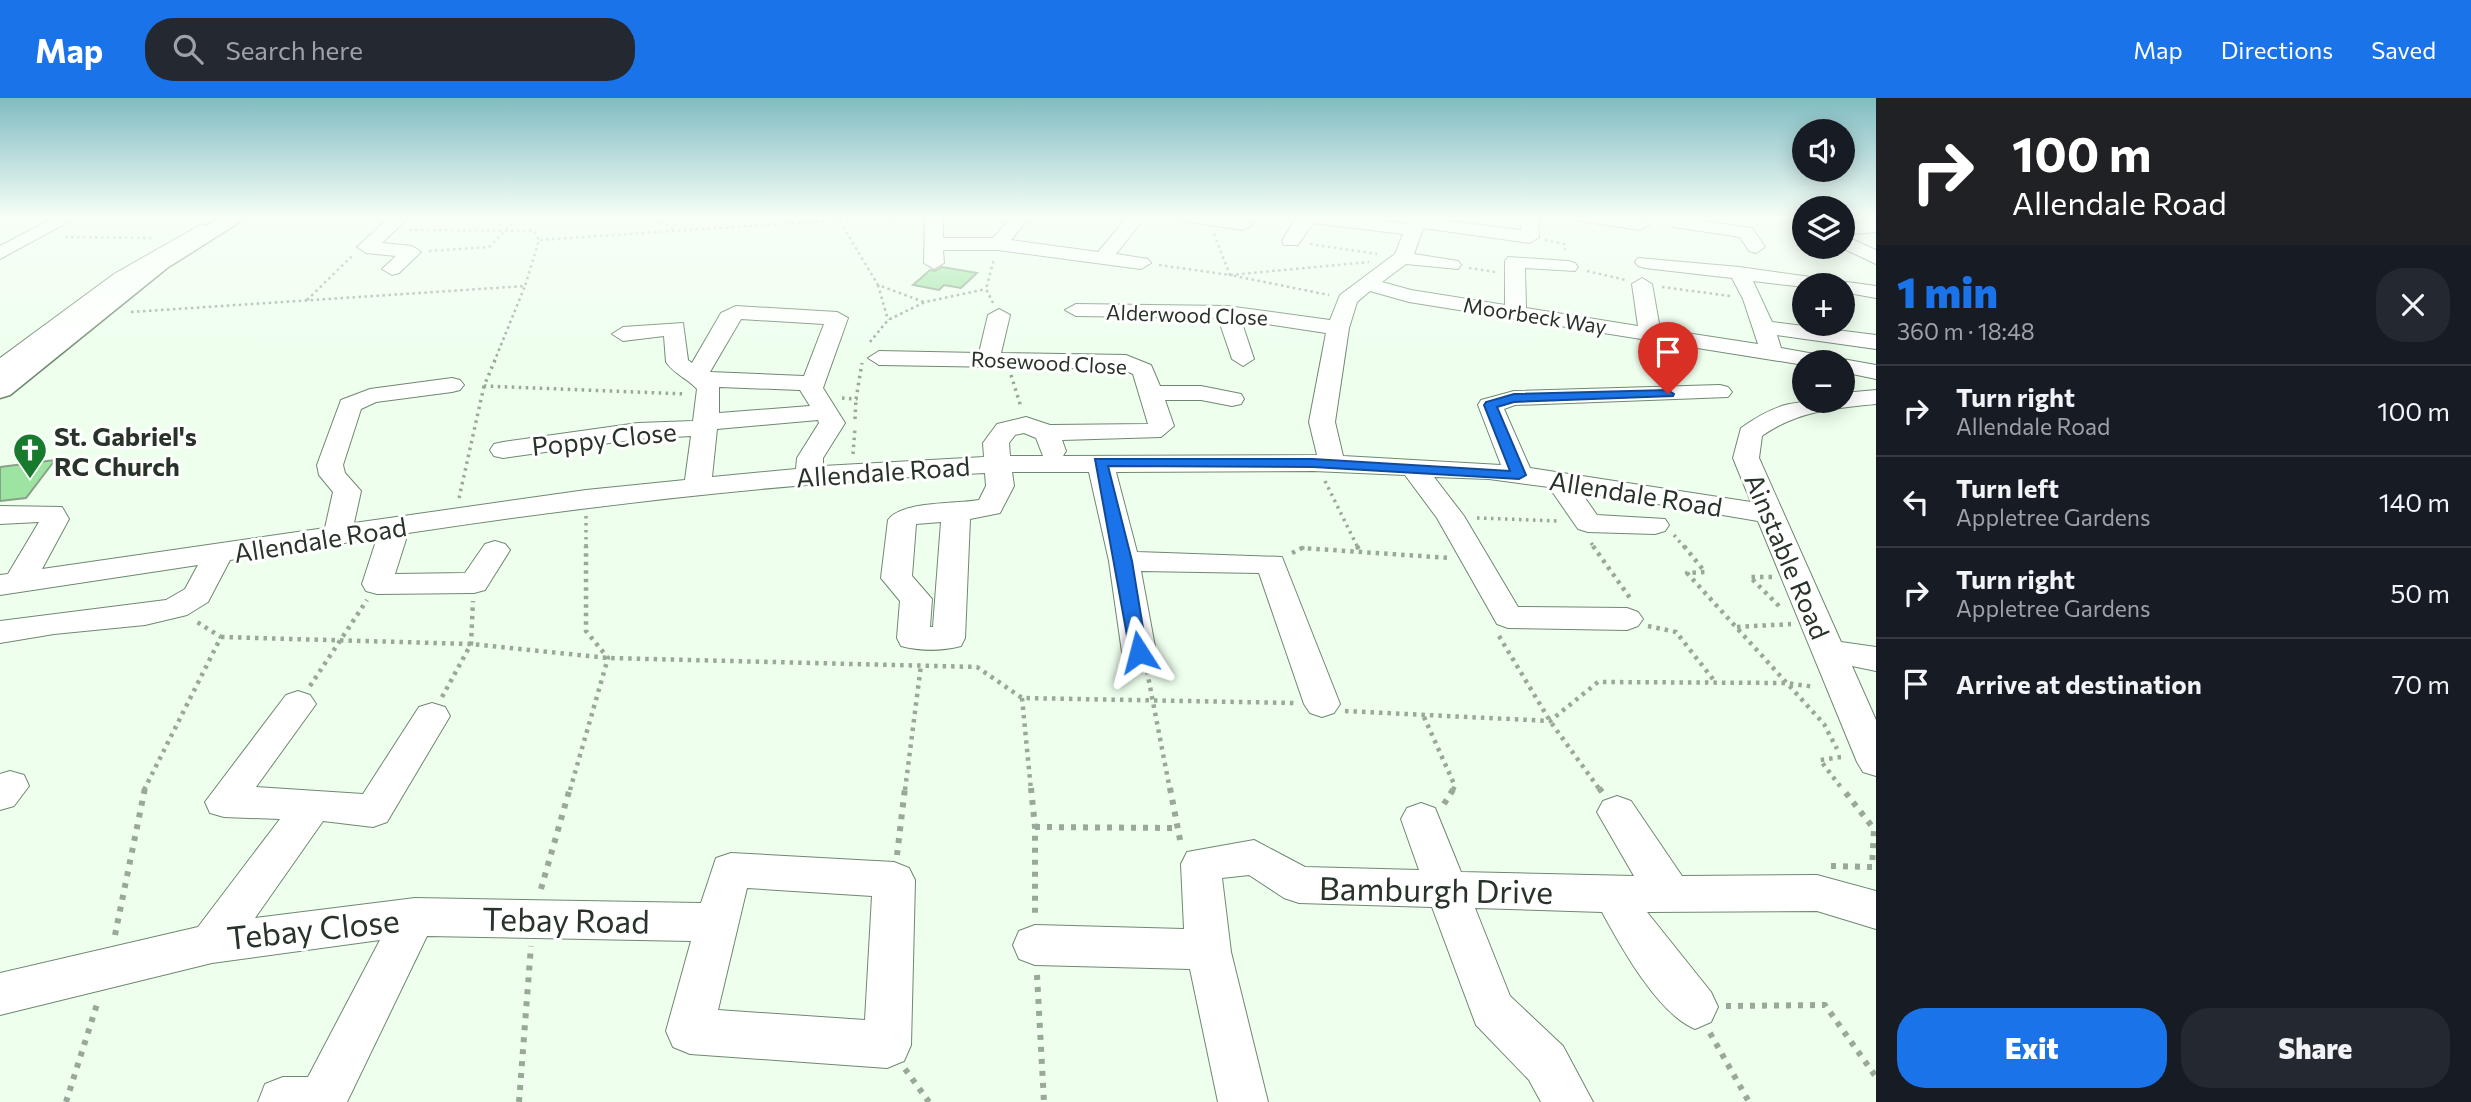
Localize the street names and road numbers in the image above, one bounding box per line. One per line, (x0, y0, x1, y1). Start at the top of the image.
street label: Moorbeck Way (1462, 291, 1609, 339)
street label: Alderwood Close (1106, 299, 1268, 329)
street label: Rosewood Close (970, 345, 1128, 379)
street label: Poppy Close (530, 415, 678, 461)
street label: Allendale Road (795, 449, 971, 493)
street label: Allendale Road (1547, 464, 1725, 522)
street label: Ainstable Road (1739, 469, 1837, 643)
street label: Allendale Road (231, 510, 409, 568)
street label: Bamburgh Drive (1319, 867, 1553, 911)
street label: Tebay Road (482, 898, 650, 940)
street label: Tebay Close (225, 899, 401, 957)

